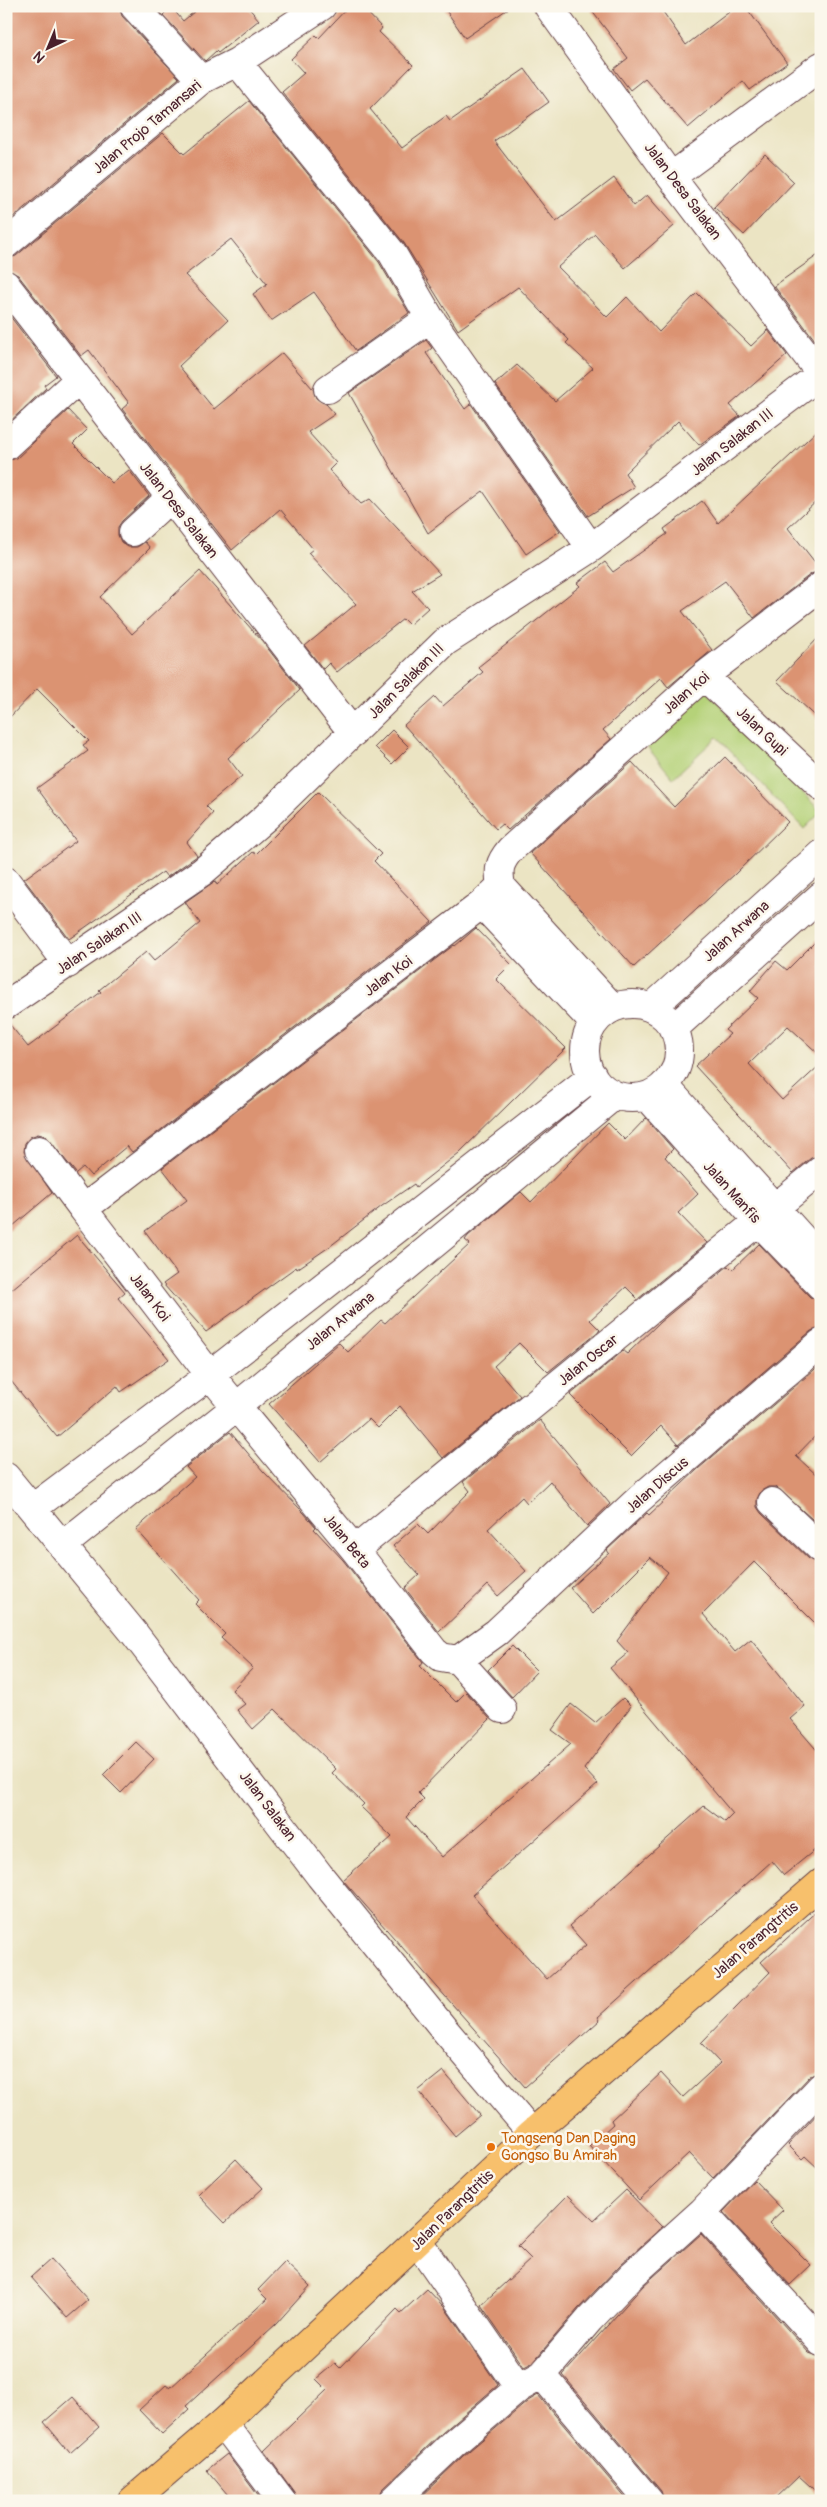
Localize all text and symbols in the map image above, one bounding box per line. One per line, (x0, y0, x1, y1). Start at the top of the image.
north arrow (22, 22, 72, 72)
text: N (30, 48, 49, 66)
street label: Jalan Projo Tamansari (89, 76, 206, 178)
street label: Jalan Desa Salakan (640, 139, 725, 244)
street label: Jalan Salakan III (687, 404, 777, 481)
street label: Jalan Desa Salakan (135, 458, 222, 562)
street label: Jalan Salakan III (364, 639, 448, 723)
street label: Jalan Koi (659, 668, 714, 719)
street label: Jalan Gupi (732, 703, 792, 760)
street label: Jalan Arwana (699, 896, 774, 966)
street label: Jalan Salakan III (53, 908, 146, 979)
street label: Jalan Koi (360, 952, 417, 1001)
street label: Jalan Manfis (699, 1157, 765, 1228)
street label: Jalan Koi (125, 1269, 174, 1326)
street label: Jalan Arwana (302, 1288, 379, 1355)
street label: Jalan Oscar (554, 1330, 623, 1390)
street label: Jalan Discus (622, 1453, 693, 1518)
street label: Jalan Beta (319, 1510, 374, 1573)
street label: Jalan Salakan (235, 1767, 300, 1845)
street label: Jalan Parangtritis (708, 1898, 803, 1983)
place label: Tongseng Dan Daging Gongso Bu Amirah (501, 2129, 636, 2165)
marker: Tongseng Dan Daging Gongso Bu Amirah (485, 2141, 497, 2153)
street label: Jalan Parangtritis (407, 2166, 498, 2255)

